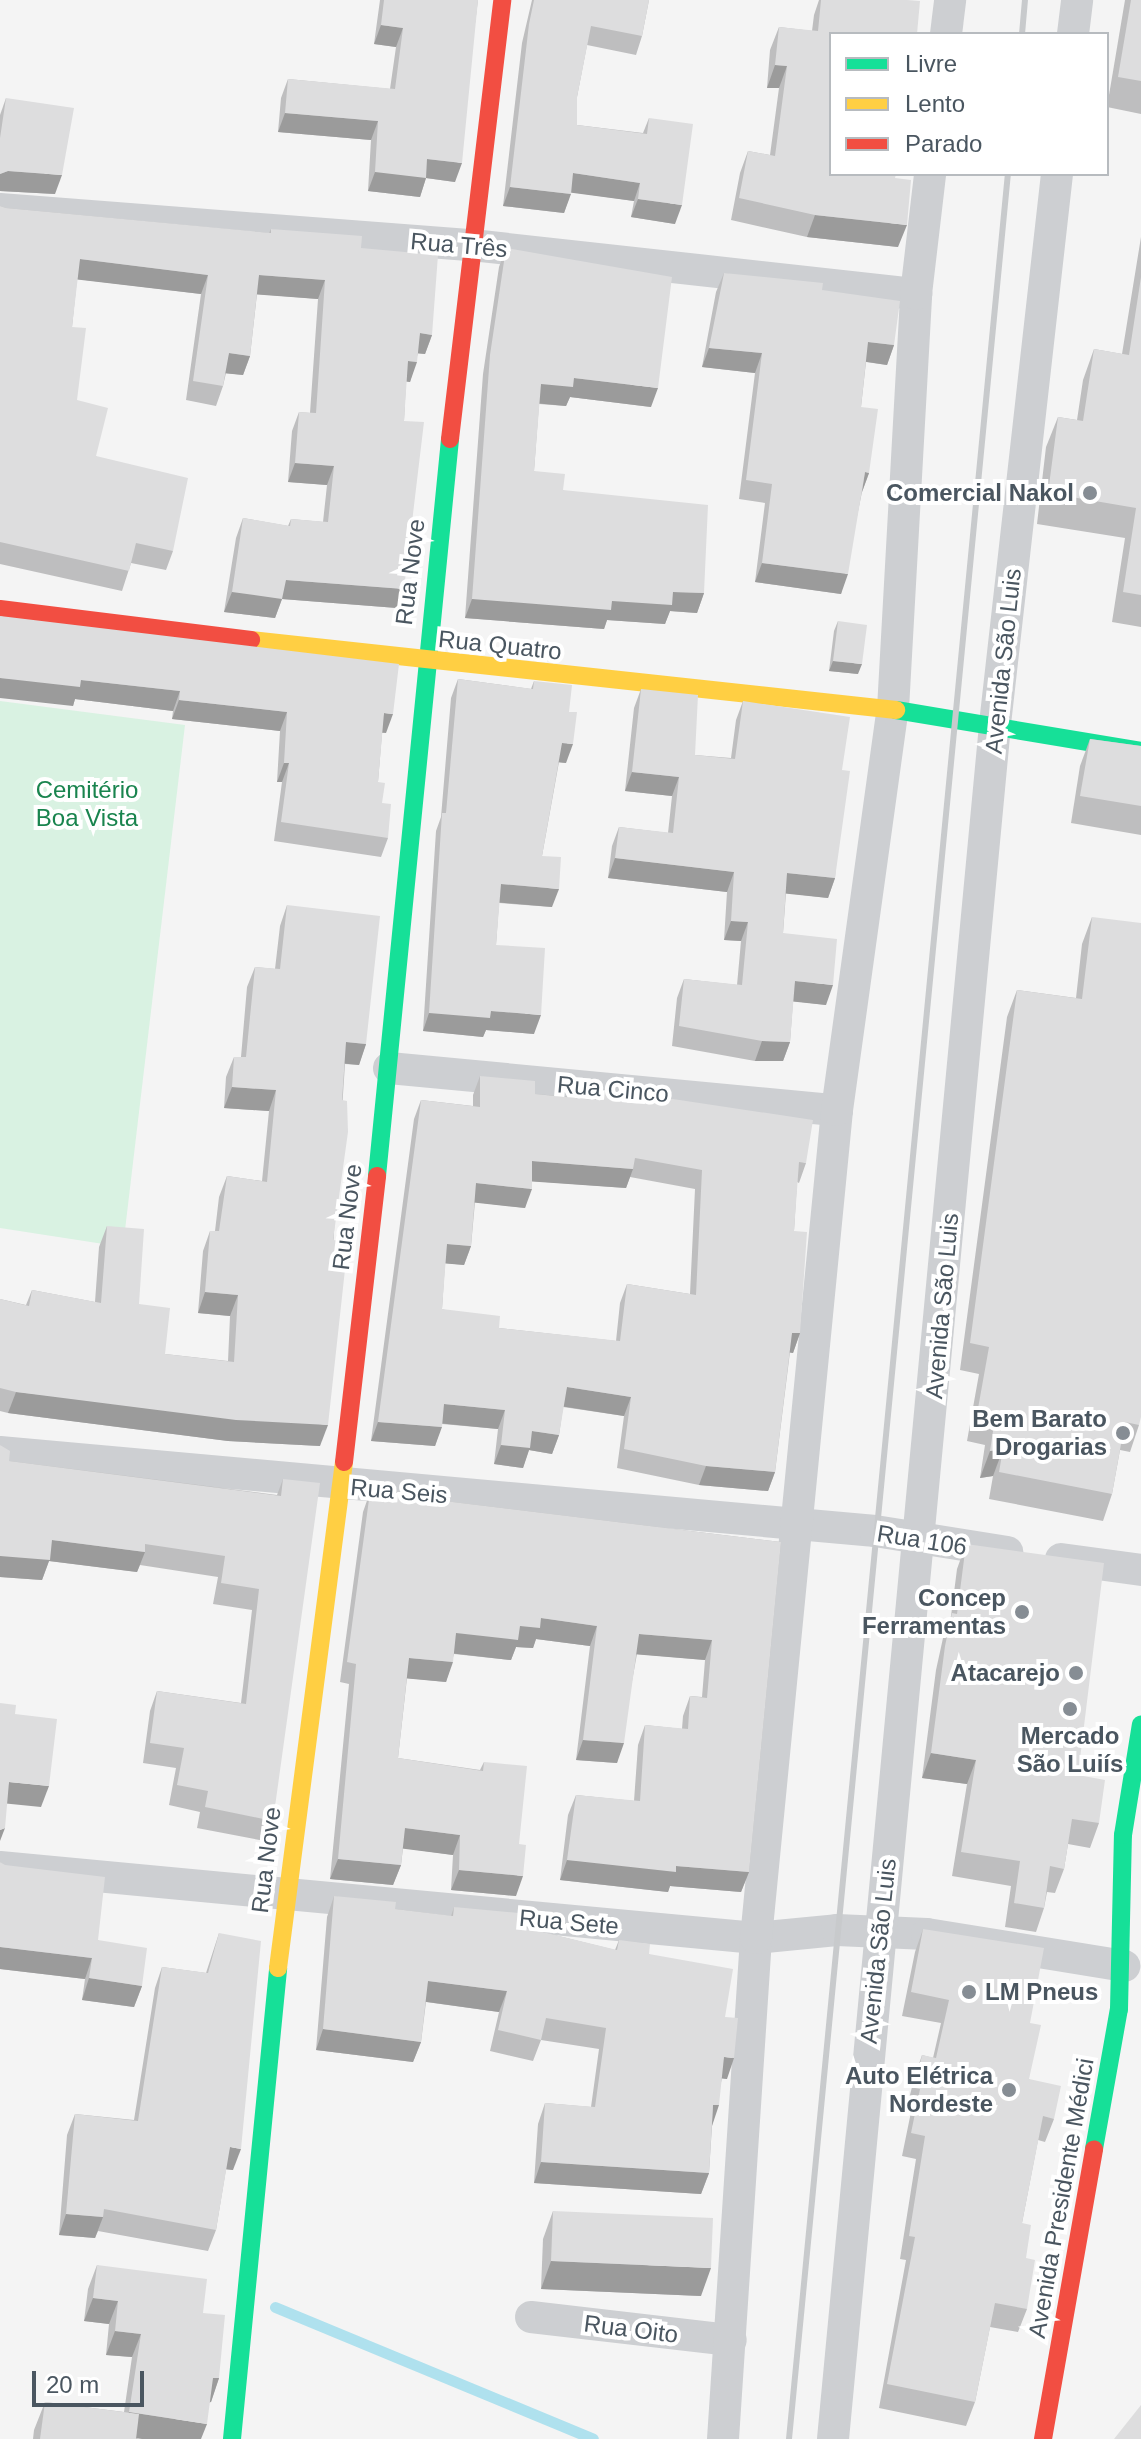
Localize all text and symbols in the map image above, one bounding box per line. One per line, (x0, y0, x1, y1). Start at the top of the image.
legend (829, 32, 1109, 176)
text: Livre (905, 50, 957, 77)
text: Lento (905, 90, 965, 117)
text: Parado (905, 130, 982, 157)
street label: Rua Três (409, 226, 509, 264)
place label: Comercial Nakol (886, 479, 1074, 507)
marker: Comercial Nakol (1081, 484, 1099, 502)
street label: Rua Nove (389, 517, 431, 627)
street label: Avenida São Luis (979, 567, 1027, 755)
street label: Rua Quatro (437, 624, 563, 666)
park label: Cemitério Boa Vista (36, 776, 138, 832)
street label: Rua Cinco (556, 1070, 670, 1108)
street label: Rua Nove (326, 1162, 368, 1272)
street label: Avenida São Luis (920, 1212, 964, 1400)
place label: Bem Barato Drogarias (972, 1405, 1107, 1461)
marker: Bem Barato Drogarias (1114, 1424, 1132, 1442)
street label: Rua Seis (349, 1472, 449, 1510)
street label: Rua 106 (875, 1519, 969, 1561)
place label: Concep Ferramentas (862, 1584, 1006, 1640)
marker: Concep Ferramentas (1013, 1603, 1031, 1621)
place label: Atacarejo (951, 1659, 1060, 1687)
marker: Atacarejo (1067, 1664, 1085, 1682)
marker: Mercado São Luiís (1061, 1700, 1079, 1718)
place label: Mercado São Luiís (1017, 1722, 1123, 1778)
street label: Rua Nove (245, 1805, 287, 1915)
street label: Avenida São Luis (854, 1857, 902, 2045)
street label: Rua Sete (518, 1903, 620, 1941)
place label: LM Pneus (985, 1978, 1098, 2006)
marker: LM Pneus (960, 1983, 978, 2001)
street label: Avenida Presidente Médici (1022, 2056, 1100, 2340)
place label: Auto Elétrica Nordeste (845, 2062, 993, 2118)
marker: Auto Elétrica Nordeste (1000, 2081, 1018, 2099)
street label: Rua Oito (582, 2309, 680, 2349)
scale bar (36, 2355, 148, 2405)
text: 20 m (46, 2371, 99, 2398)

